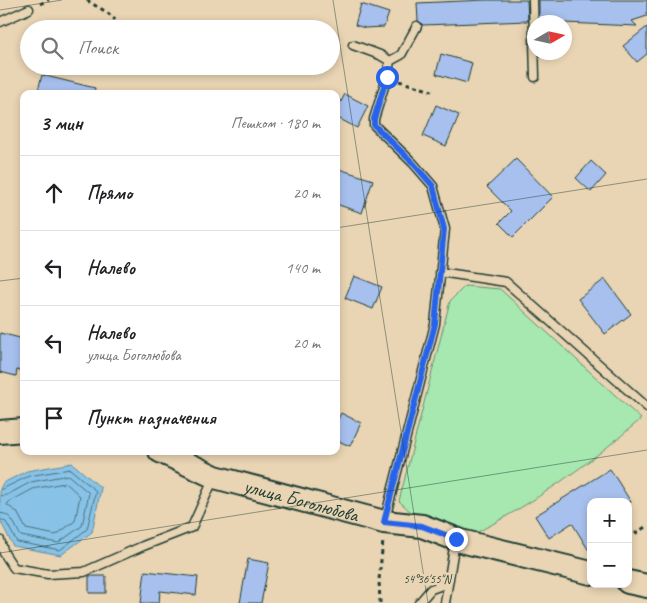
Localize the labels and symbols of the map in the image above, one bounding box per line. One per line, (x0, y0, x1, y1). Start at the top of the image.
north arrow (527, 15, 572, 60)
route start (376, 66, 399, 89)
street label: улица Боголюбова (240, 473, 363, 528)
route end (445, 528, 468, 551)
text: 54°36'55"N (403, 571, 452, 587)

